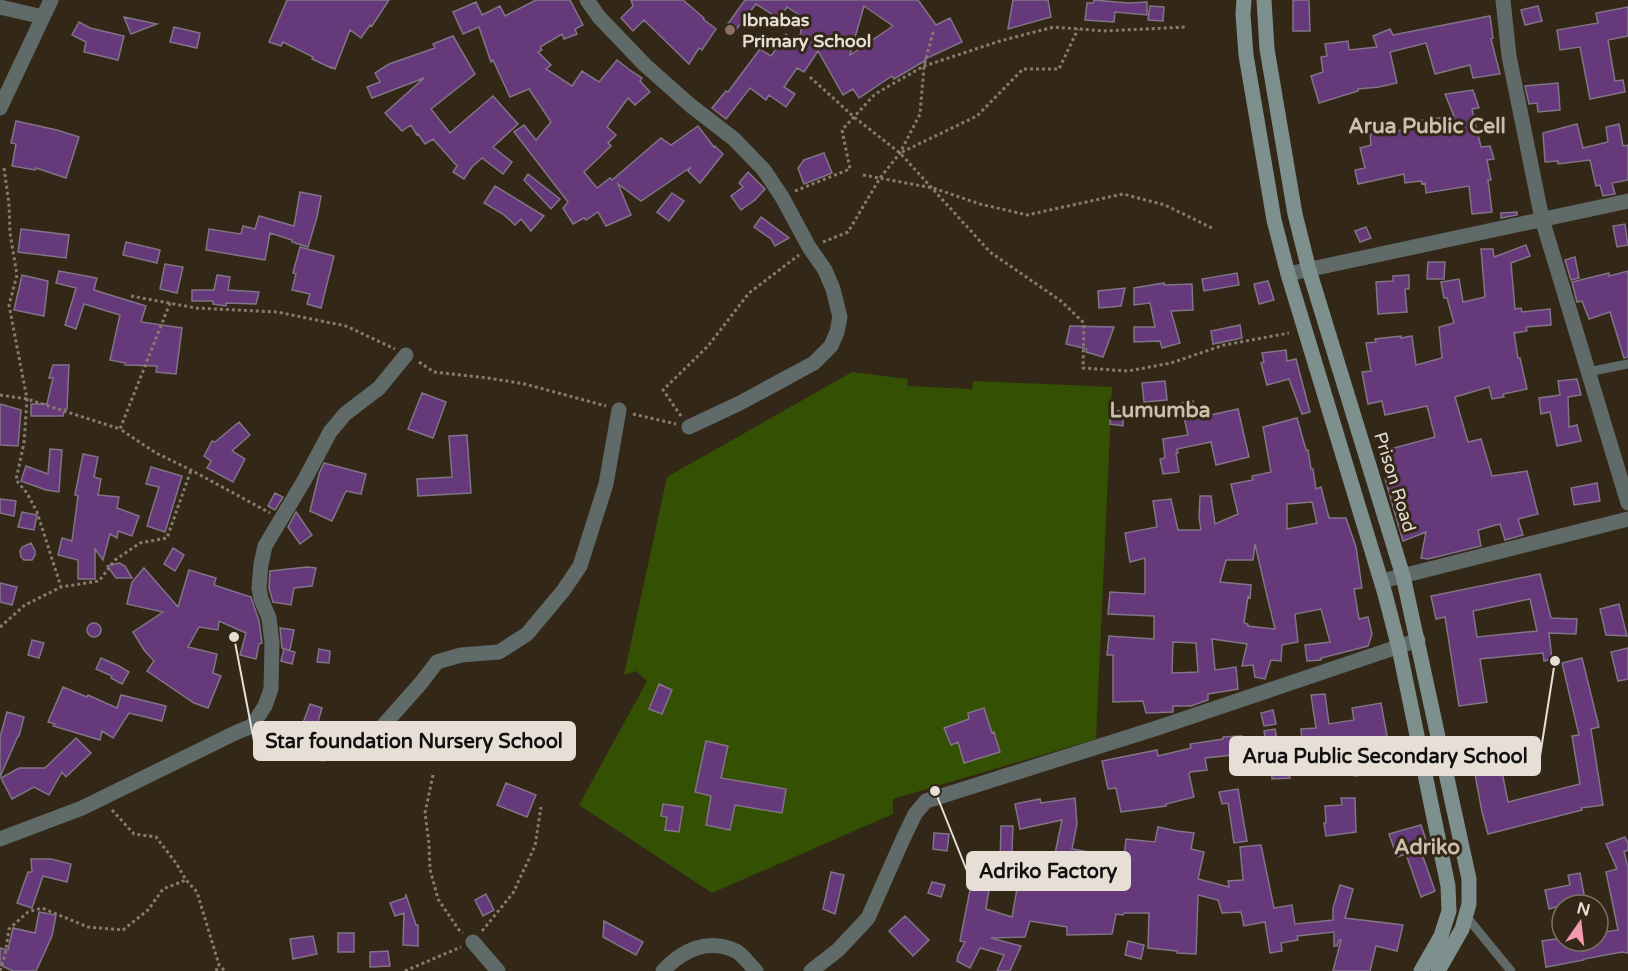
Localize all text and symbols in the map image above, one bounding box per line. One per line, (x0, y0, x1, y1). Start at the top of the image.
place label: Ibnabas Primary School (742, 9, 871, 52)
marker: Ibnabas Primary School (723, 23, 737, 37)
district label: Arua Public Cell (1348, 114, 1506, 139)
district label: Lumumba (1109, 398, 1211, 423)
street label: Prison Road (1369, 429, 1421, 535)
callout: Star foundation Nursery School (254, 722, 575, 760)
text: Star foundation Nursery School (265, 730, 563, 754)
callout: Arua Public Secondary School (1230, 737, 1540, 775)
text: Arua Public Secondary School (1242, 745, 1528, 769)
district label: Adriko (1394, 835, 1460, 860)
callout: Adriko Factory (967, 852, 1130, 890)
text: Adriko Factory (979, 860, 1118, 884)
north arrow (1550, 893, 1610, 953)
text: N (1575, 898, 1592, 921)

